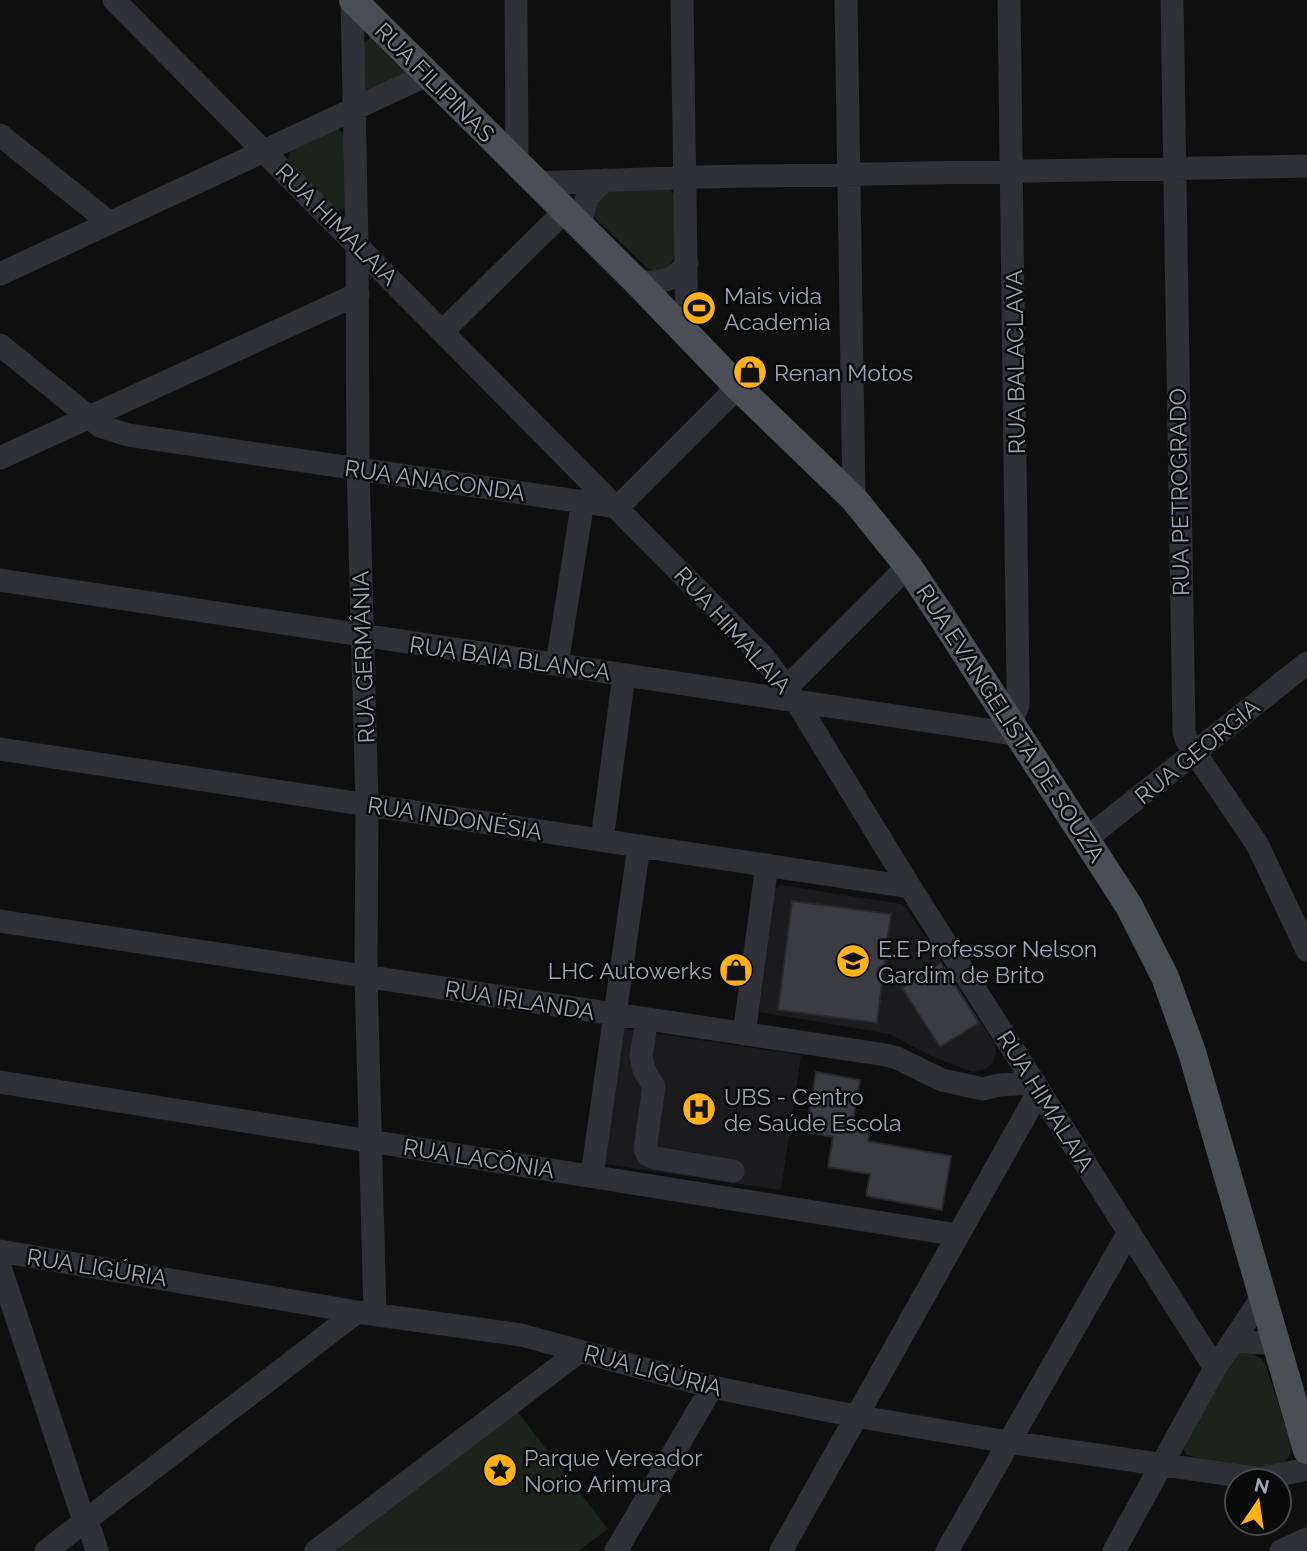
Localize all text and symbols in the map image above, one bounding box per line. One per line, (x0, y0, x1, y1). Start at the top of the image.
street label: RUA FILIPINAS (370, 17, 500, 147)
street label: RUA HIMALAIA (271, 158, 404, 291)
street label: RUA BALACLAVA (1000, 269, 1030, 454)
place label: Mais vida Academia (724, 282, 831, 335)
sports icon: Mais vida Academia (680, 289, 718, 327)
shop icon: Renan Motos (731, 353, 769, 391)
place label: Renan Motos (774, 359, 913, 386)
street label: RUA PETROGRADO (1164, 388, 1194, 596)
street label: RUA ANACONDA (343, 454, 527, 506)
street label: RUA HIMALAIA (669, 561, 797, 699)
street label: RUA GERMÂNIA (346, 570, 380, 744)
street label: RUA EVANGELISTA DE SOUZA (911, 579, 1111, 867)
street label: RUA BAIA BLANCA (408, 631, 613, 686)
street label: RUA GEORGIA (1129, 692, 1265, 810)
street label: RUA INDONÉSIA (366, 791, 545, 845)
place label: E.E Professor Nelson Gardim de Brito (878, 935, 1097, 988)
school or university icon: E.E Professor Nelson Gardim de Brito (834, 942, 872, 980)
shop icon: LHC Autowerks (717, 951, 755, 989)
place label: LHC Autowerks (548, 957, 712, 984)
street label: RUA IRLANDA (443, 975, 597, 1025)
street label: RUA HIMALAIA (992, 1026, 1100, 1177)
place label: UBS - Centro de Saúde Escola (724, 1083, 902, 1136)
hospital icon: UBS - Centro de Saúde Escola (680, 1090, 718, 1128)
street label: RUA LACÔNIA (401, 1133, 557, 1183)
street label: RUA LIGÚRIA (25, 1243, 169, 1291)
street label: RUA LIGÚRIA (581, 1339, 725, 1401)
place label: Parque Vereador Norio Arimura (524, 1444, 702, 1497)
place icon: Parque Vereador Norio Arimura (481, 1451, 519, 1489)
north arrow (1223, 1467, 1293, 1537)
text: N (1252, 1473, 1271, 1498)

